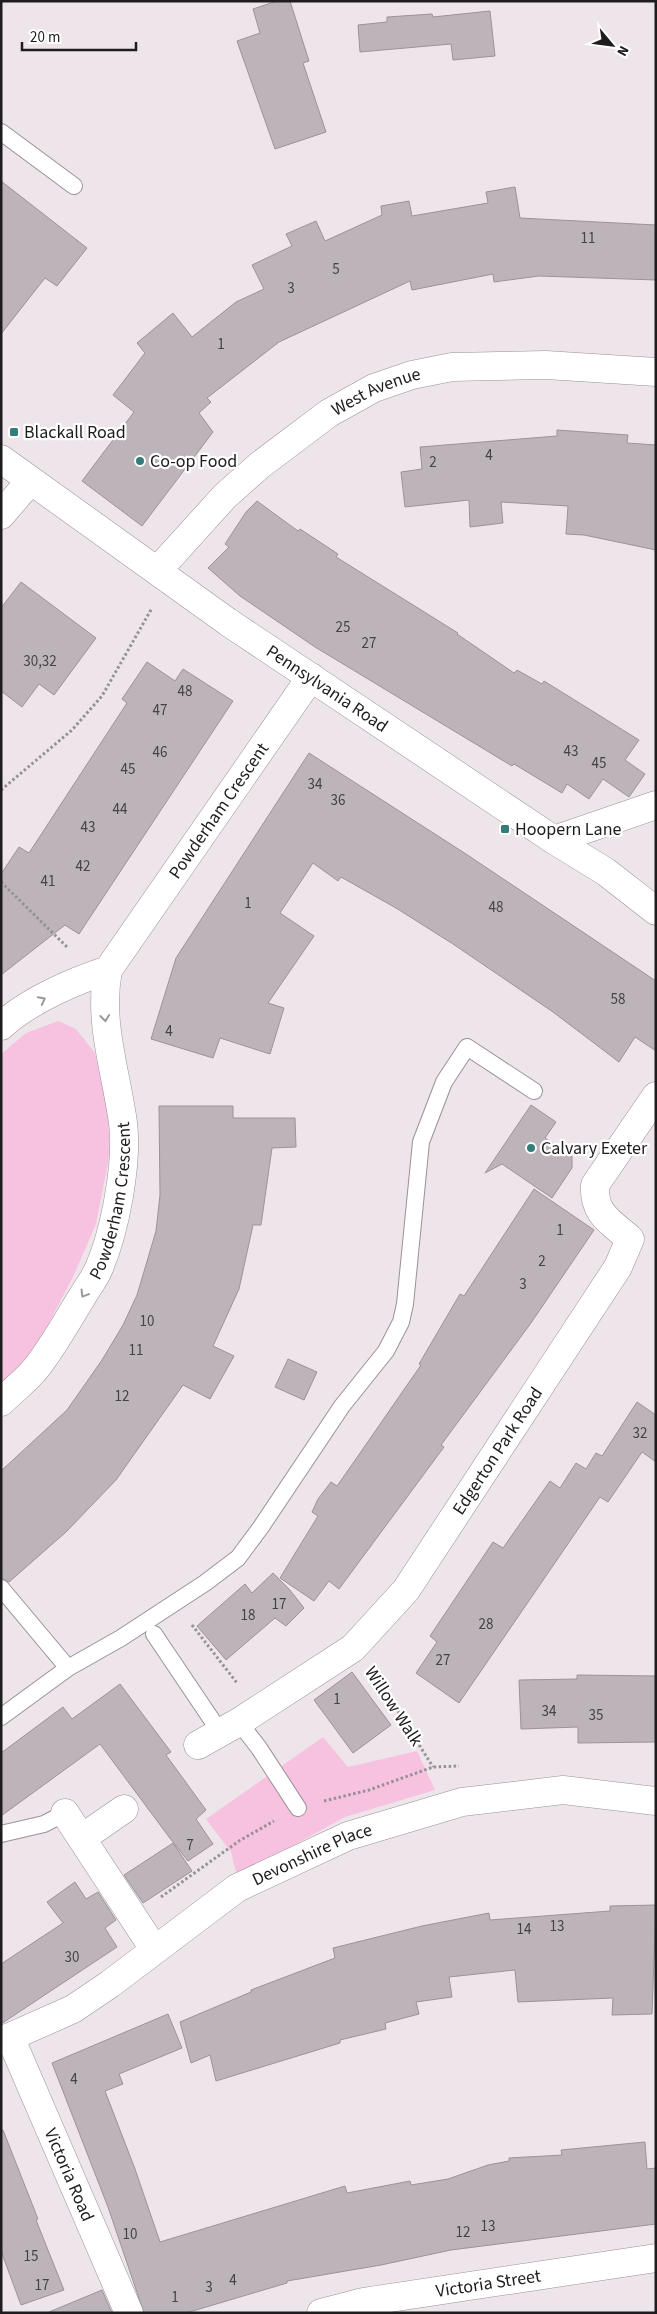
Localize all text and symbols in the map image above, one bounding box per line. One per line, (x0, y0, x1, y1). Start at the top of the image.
scale bar (22, 20, 136, 52)
north arrow (587, 20, 637, 70)
text: 20 m (30, 27, 60, 48)
text: N (611, 42, 633, 60)
house number: 11 (581, 228, 595, 249)
house number: 5 (332, 259, 340, 280)
house number: 3 (287, 278, 295, 299)
house number: 1 (217, 334, 225, 355)
street label: West Avenue (327, 362, 423, 422)
place label: Blackall Road (24, 420, 126, 445)
marker: Blackall Road (8, 426, 20, 438)
house number: 4 (485, 445, 493, 466)
place label: Co-op Food (150, 449, 237, 474)
house number: 2 (429, 452, 437, 473)
marker: Co-op Food (134, 455, 146, 467)
house number: 25 (336, 617, 350, 638)
house number: 27 (362, 633, 376, 654)
street label: Pennsylvania Road (261, 639, 393, 739)
house number: 30,32 (23, 651, 57, 672)
house number: 48 (178, 681, 192, 702)
house number: 47 (153, 700, 167, 721)
street label: Powderham Crescent (163, 738, 275, 884)
house number: 43 (564, 741, 578, 762)
house number: 46 (153, 742, 167, 763)
house number: 45 (592, 753, 606, 774)
house number: 45 (121, 759, 135, 780)
house number: 34 (308, 774, 323, 795)
house number: 36 (331, 790, 345, 811)
house number: 44 (113, 799, 128, 820)
house number: 43 (81, 817, 95, 838)
place label: Hoopern Lane (515, 817, 622, 842)
marker: Hoopern Lane (499, 823, 511, 835)
house number: 42 (76, 856, 90, 877)
house number: 41 (41, 871, 55, 892)
house number: 1 (244, 893, 252, 914)
house number: 48 (489, 897, 503, 918)
house number: 58 (611, 989, 625, 1010)
one-way arrow (37, 996, 46, 1006)
one-way arrow (99, 1014, 110, 1022)
house number: 4 (165, 1021, 173, 1042)
street label: Powderham Crescent (83, 1121, 137, 1284)
place label: Calvary Exeter (541, 1136, 648, 1161)
marker: Calvary Exeter (525, 1142, 537, 1154)
house number: 1 (556, 1220, 564, 1241)
house number: 2 (538, 1251, 546, 1272)
house number: 3 (519, 1274, 527, 1295)
one-way arrow (80, 1289, 90, 1298)
house number: 10 (140, 1311, 154, 1332)
house number: 11 (129, 1340, 143, 1361)
street label: Edgerton Park Road (447, 1382, 549, 1520)
house number: 12 (115, 1386, 129, 1407)
house number: 32 (633, 1423, 647, 1444)
house number: 17 (272, 1594, 286, 1615)
house number: 18 (241, 1605, 255, 1626)
house number: 28 (479, 1614, 493, 1635)
house number: 27 (436, 1650, 450, 1671)
street label: Willow Walk (358, 1662, 429, 1751)
house number: 1 (333, 1689, 341, 1710)
house number: 34 (542, 1701, 557, 1722)
house number: 35 (589, 1705, 603, 1726)
street label: Devonshire Place (248, 1818, 375, 1892)
house number: 7 (186, 1835, 194, 1856)
house number: 13 (550, 1916, 564, 1937)
house number: 14 (517, 1919, 532, 1940)
house number: 30 (65, 1947, 79, 1968)
house number: 4 (70, 2069, 78, 2090)
street label: Victoria Road (38, 2124, 100, 2226)
house number: 13 (481, 2216, 495, 2237)
house number: 12 (456, 2222, 470, 2243)
house number: 10 (123, 2224, 137, 2245)
house number: 15 (24, 2246, 38, 2267)
street label: Victoria Street (434, 2263, 542, 2304)
house number: 4 (229, 2270, 237, 2291)
house number: 17 (35, 2275, 49, 2296)
house number: 3 (205, 2277, 213, 2298)
house number: 1 (171, 2287, 179, 2308)

